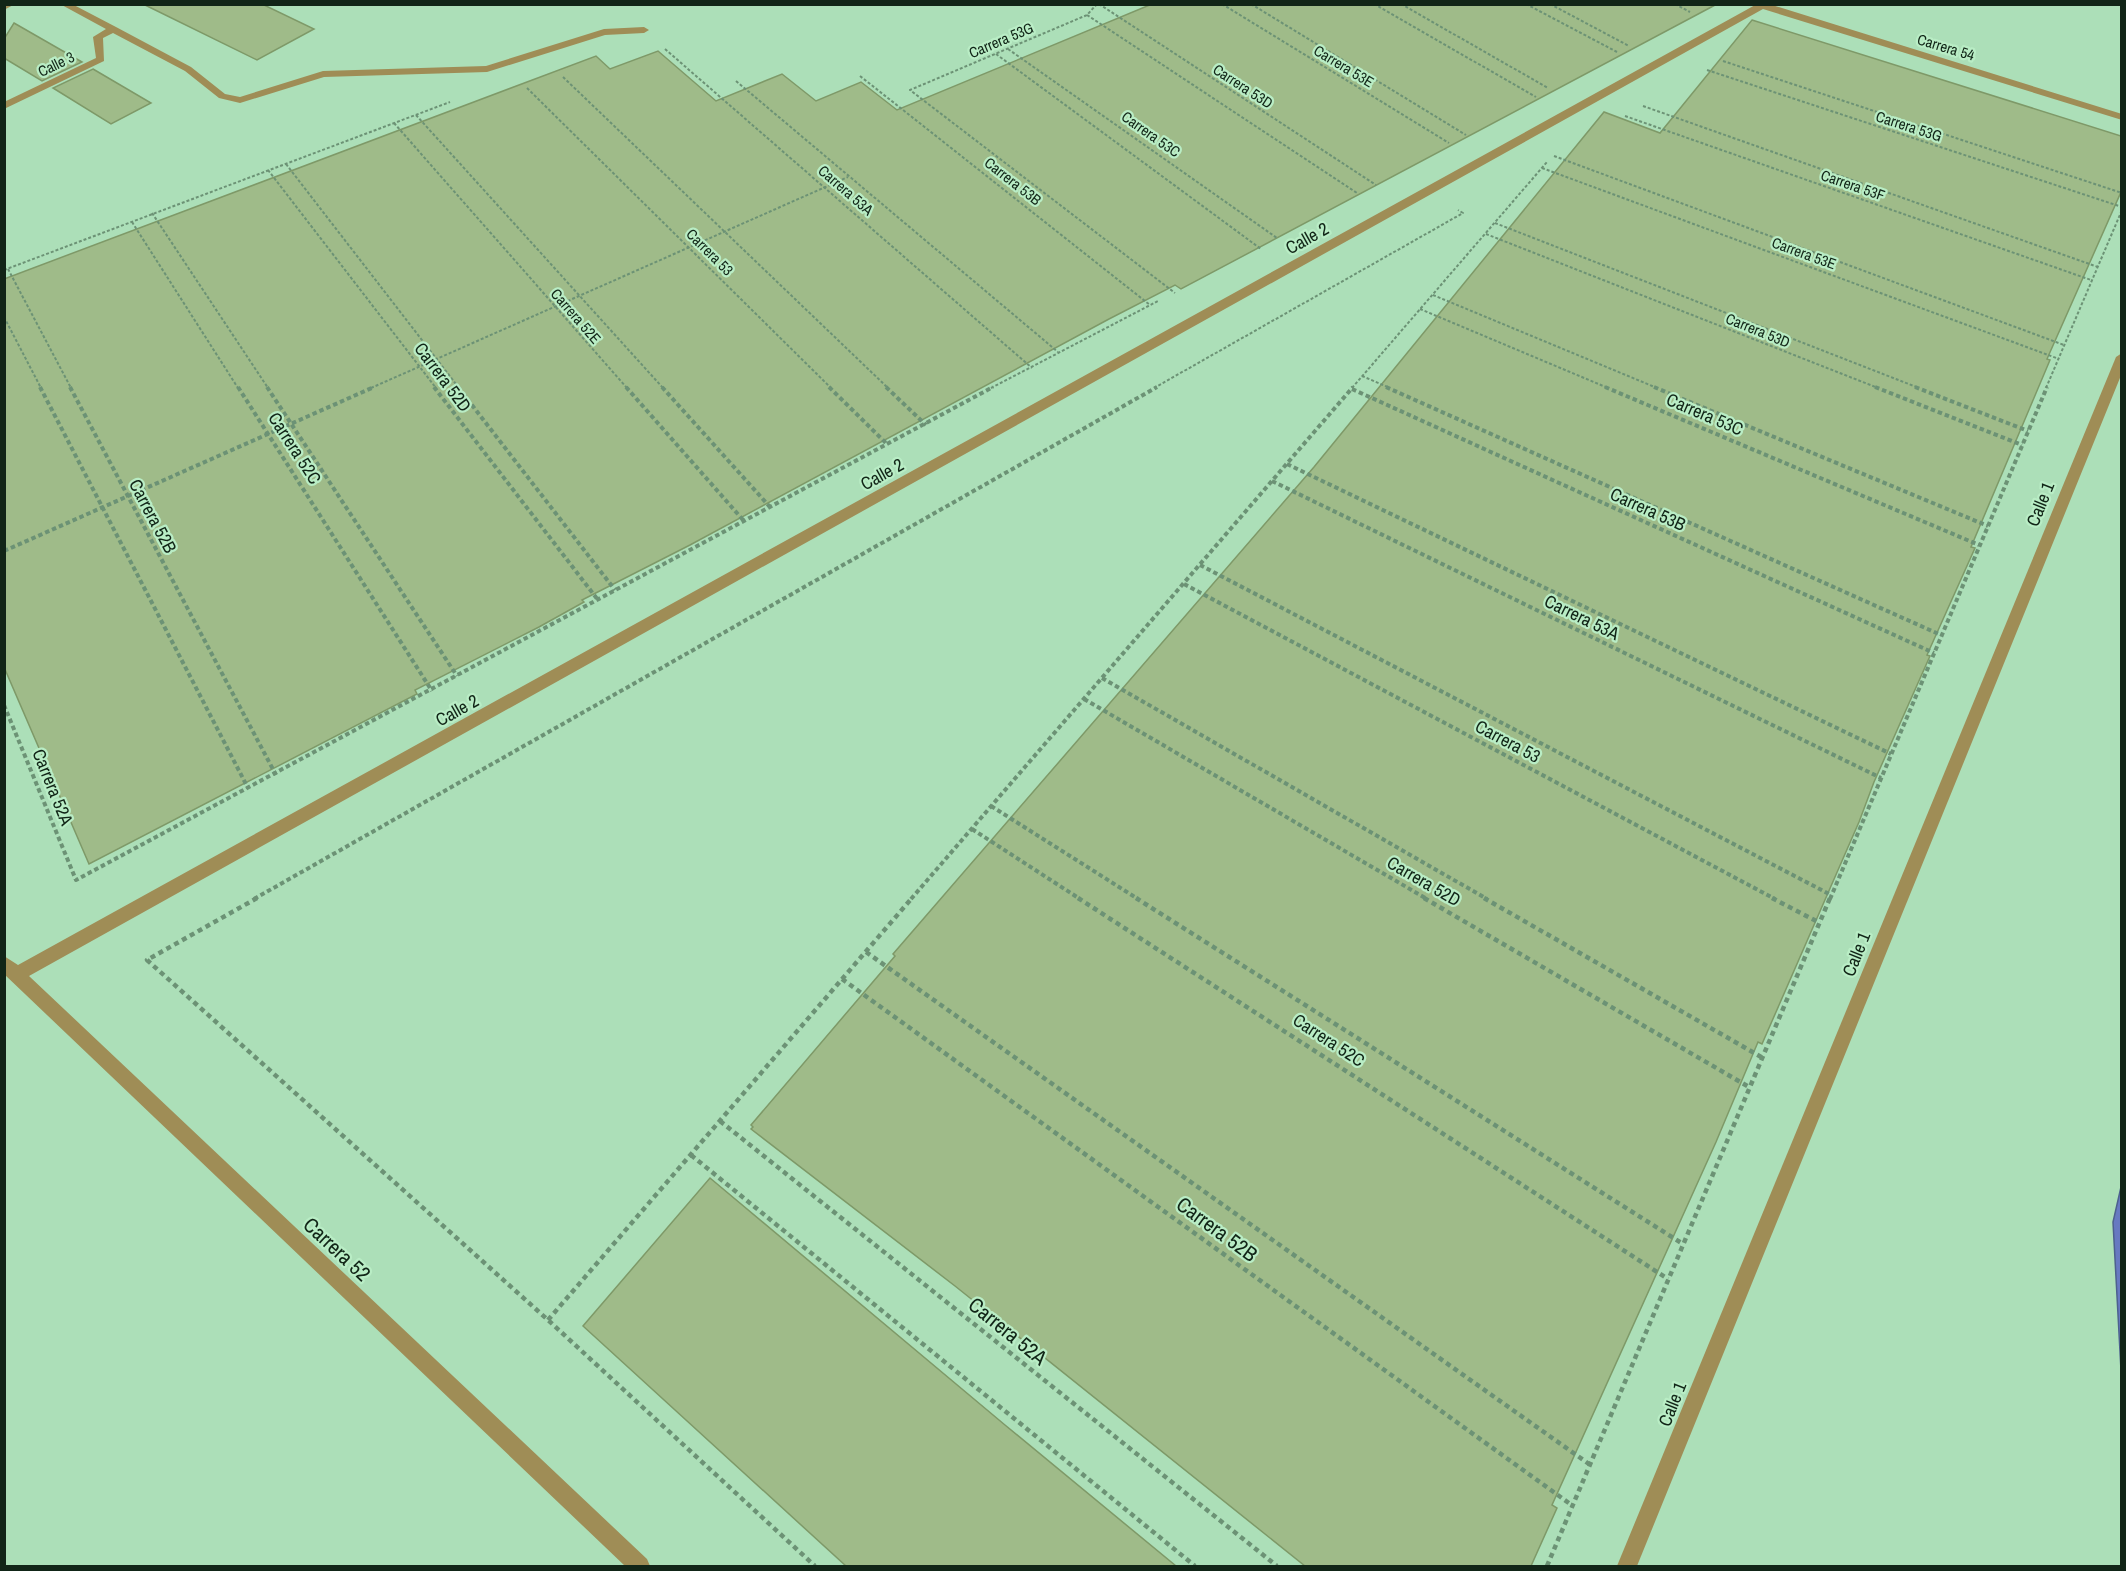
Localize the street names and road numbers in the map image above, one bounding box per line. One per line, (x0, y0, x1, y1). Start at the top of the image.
street label: Carrera 53G (965, 17, 1037, 63)
street label: Carrera 54 (1915, 28, 1977, 66)
street label: Carrera 53E (1310, 40, 1378, 92)
street label: Calle 3 (34, 46, 78, 82)
street label: Carrera 53D (1209, 59, 1277, 113)
street label: Carrera 53G (1873, 105, 1945, 147)
street label: Carrera 53C (1117, 106, 1185, 162)
street label: Carrera 53B (980, 152, 1046, 210)
street label: Carrera 53A (814, 160, 879, 220)
street label: Carrera 53F (1818, 164, 1888, 206)
street label: Calle 2 (1281, 216, 1333, 260)
street label: Carrera 53 (682, 224, 738, 280)
street label: Carrera 53E (1769, 232, 1839, 274)
street label: Carrera 52E (546, 284, 606, 348)
street label: Carrera 53D (1723, 308, 1793, 352)
street label: Carrera 52D (409, 337, 477, 417)
street label: Carrera 53C (1663, 387, 1747, 441)
street label: Carrera 52C (262, 407, 328, 489)
street label: Calle 2 (856, 452, 908, 496)
street label: Carrera 52B (123, 475, 183, 557)
street label: Calle 1 (2020, 477, 2060, 530)
street label: Carrera 53B (1606, 481, 1690, 537)
street label: Carrera 53A (1540, 588, 1624, 646)
street label: Calle 2 (431, 688, 483, 732)
street label: Carrera 53 (1471, 713, 1545, 769)
street label: Carrera 52A (26, 745, 80, 829)
street label: Carrera 52D (1383, 850, 1465, 912)
street label: Calle 1 (1836, 927, 1876, 980)
street label: Carrera 52C (1288, 1007, 1370, 1073)
street label: Carrera 52B (1171, 1190, 1263, 1268)
street label: Carrera 52 (297, 1210, 377, 1288)
street label: Carrera 52A (962, 1290, 1054, 1372)
street label: Calle 1 (1652, 1377, 1692, 1430)

